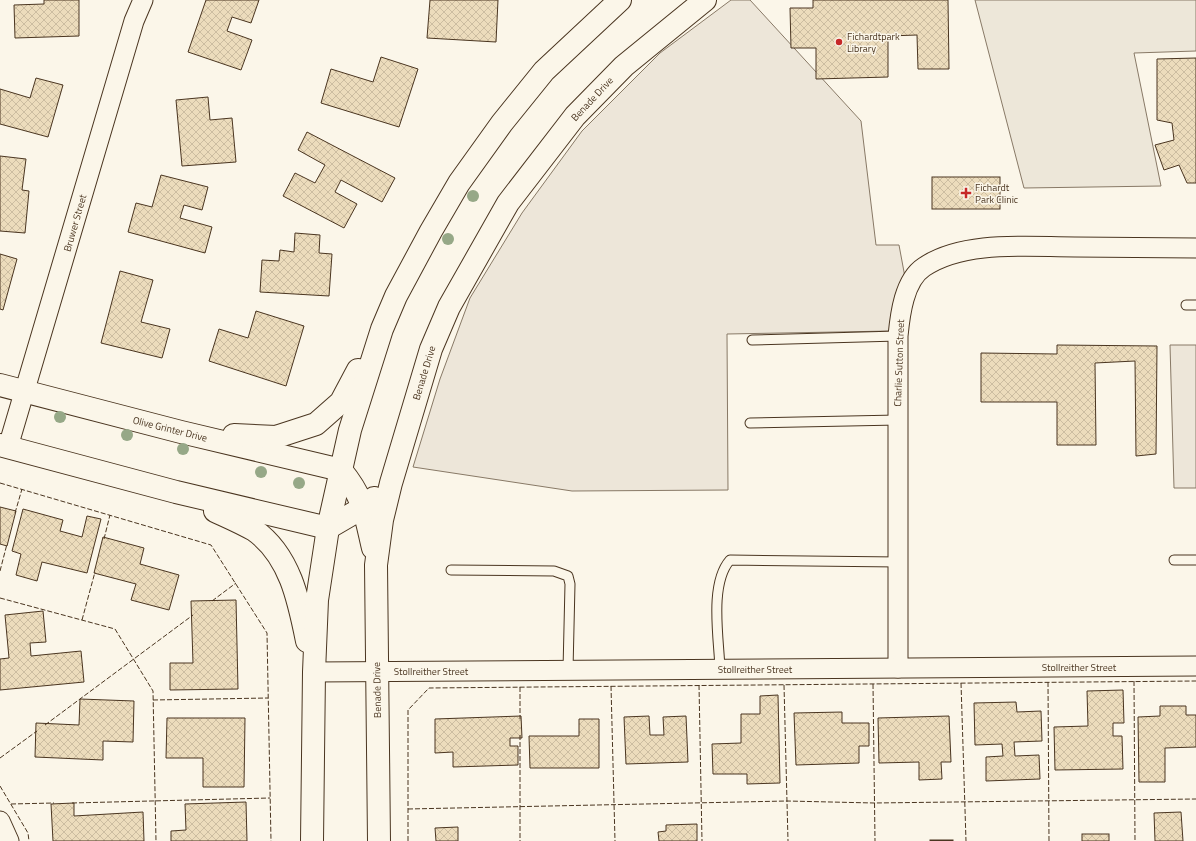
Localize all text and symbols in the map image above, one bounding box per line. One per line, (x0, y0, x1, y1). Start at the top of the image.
place label: Fichardtpark Library (847, 29, 900, 56)
marker: Fichardtpark Library (834, 37, 844, 47)
street label: Benade Drive (567, 73, 617, 125)
place label: Fichardt Park Clinic (975, 180, 1018, 207)
marker: Fichardt Park Clinic (960, 187, 972, 199)
street label: Bruwer Street (60, 192, 90, 253)
street label: Charlie Sutton Street (890, 319, 908, 407)
street label: Benade Drive (409, 344, 439, 402)
street label: Olive Grinter Drive (131, 412, 209, 446)
street label: Stollreither Street (1042, 660, 1117, 675)
street label: Benade Drive (369, 662, 385, 718)
street label: Stollreither Street (718, 662, 793, 677)
street label: Stollreither Street (394, 664, 469, 679)

